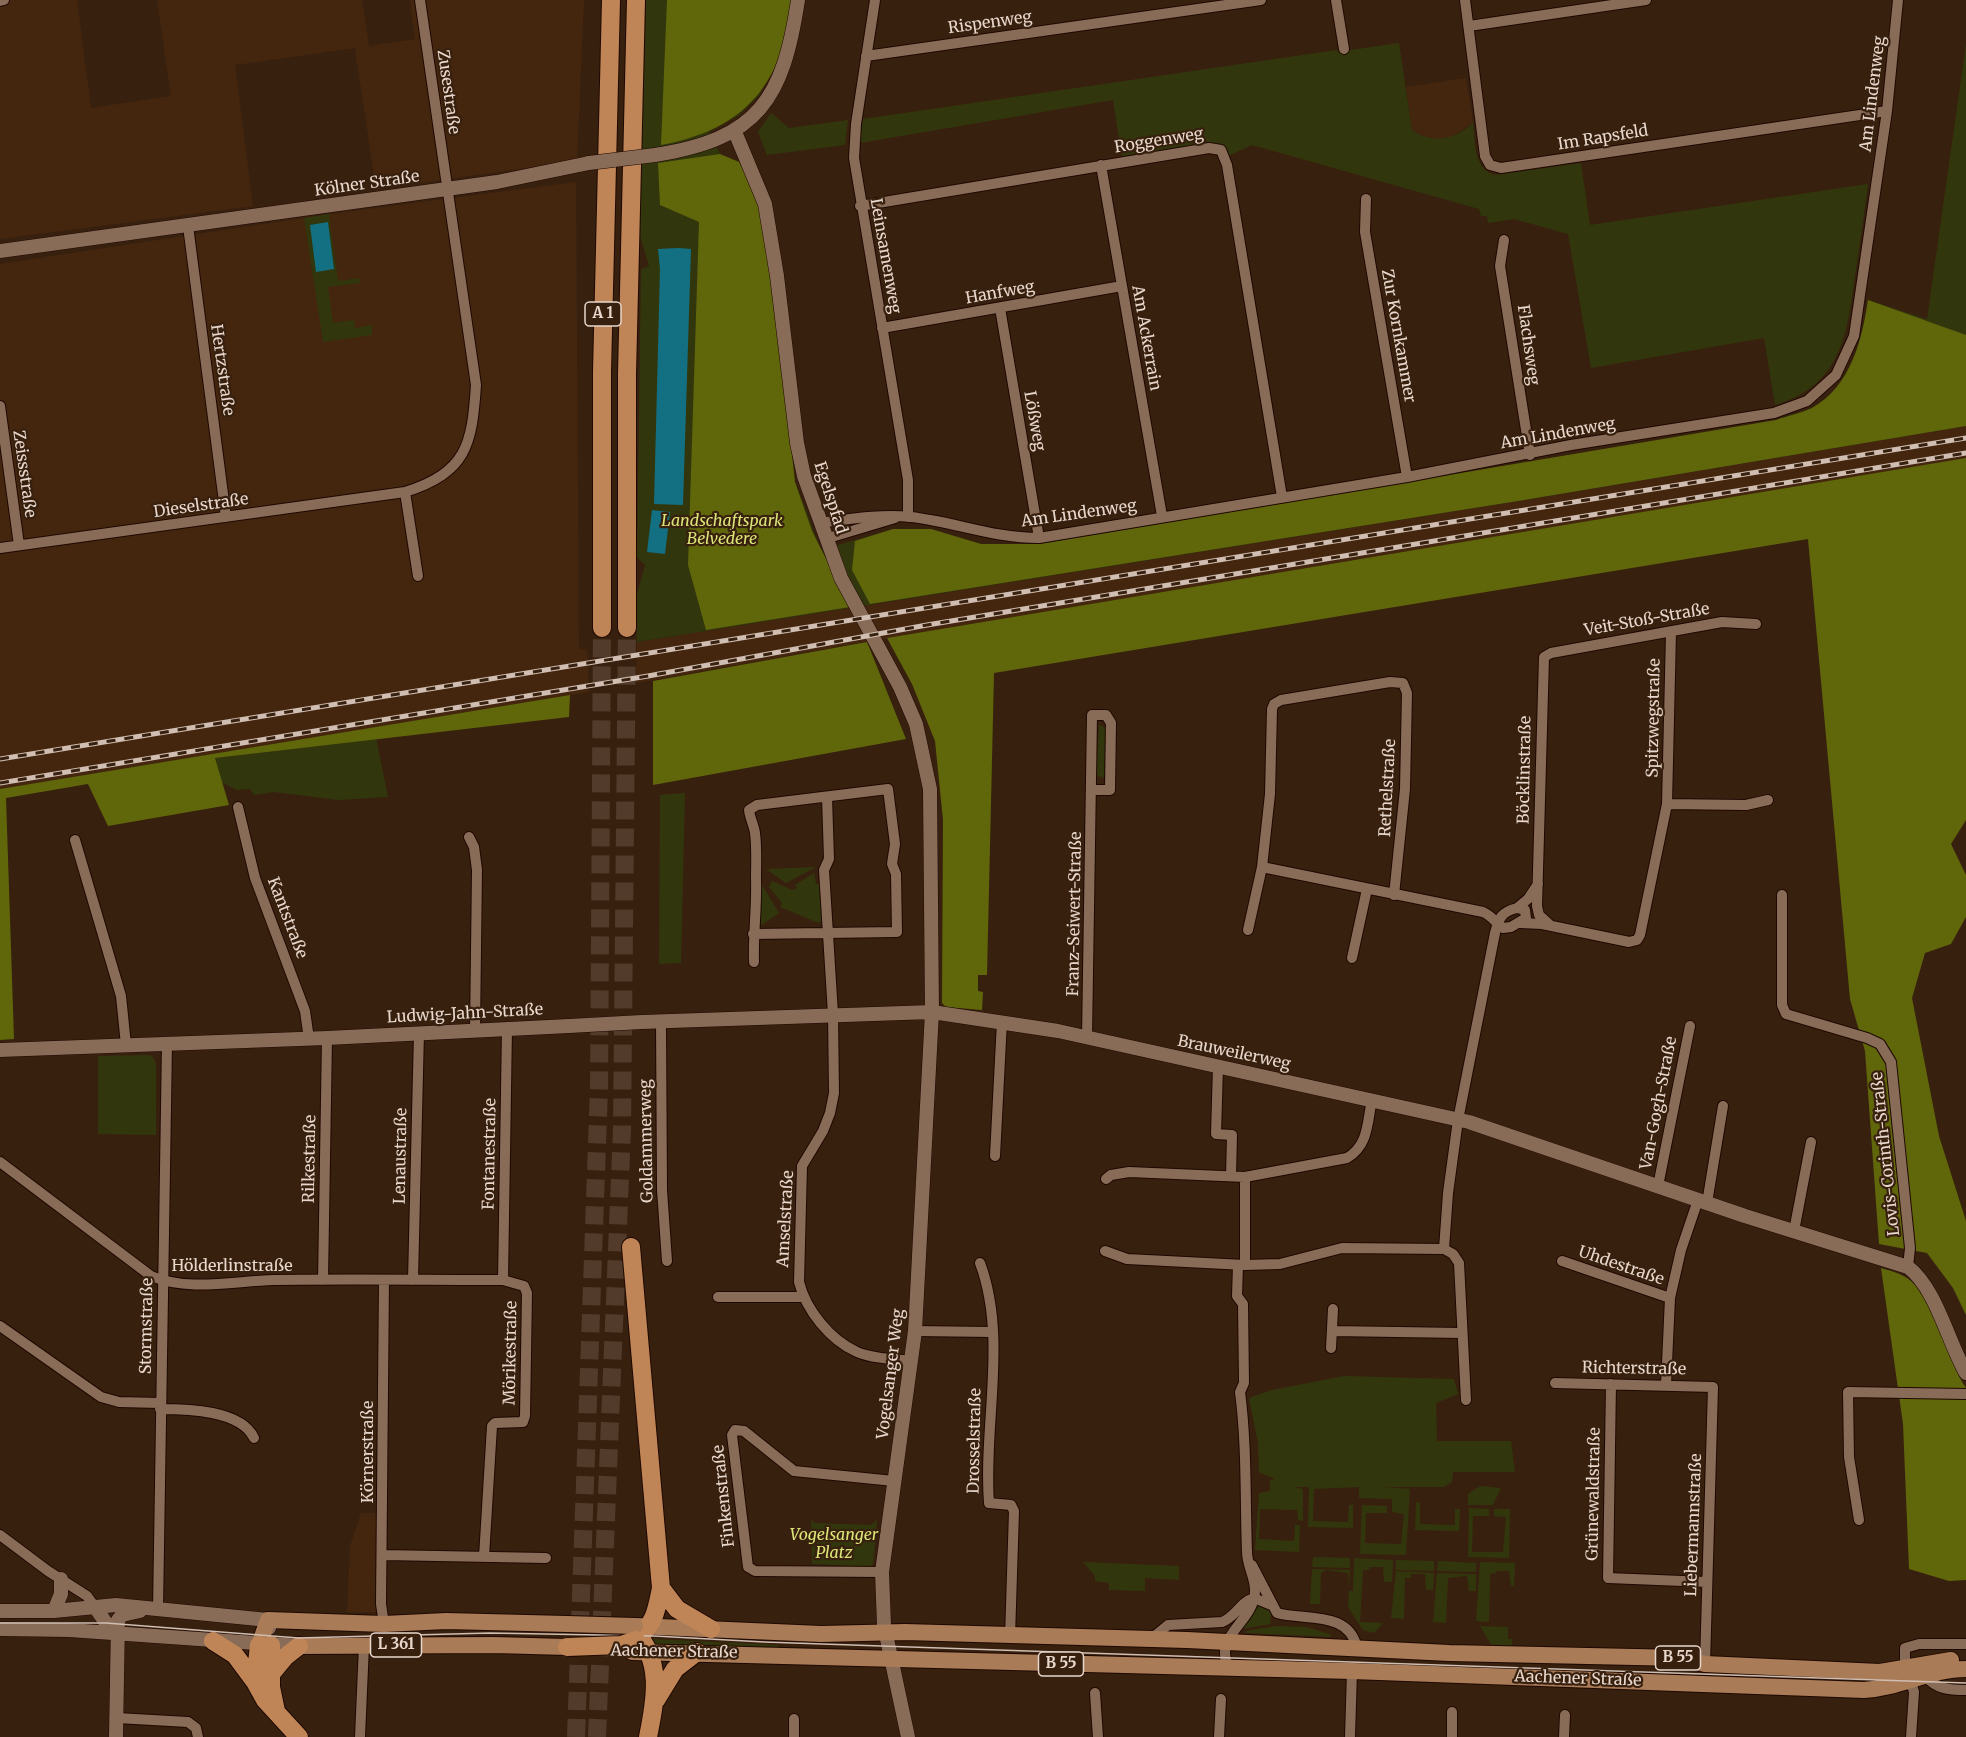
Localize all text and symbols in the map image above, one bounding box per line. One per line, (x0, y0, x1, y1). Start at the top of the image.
street label: Rispenweg (947, 8, 1033, 38)
street label: Am Lindenweg (1856, 35, 1890, 153)
street label: Zusestraße (433, 48, 463, 136)
street label: Im Rapsfeld (1556, 121, 1650, 155)
street label: Roggenweg (1113, 124, 1205, 158)
street label: Kölner Straße (313, 167, 421, 201)
street label: Leinsamenweg (865, 197, 905, 315)
street label: Zur Kornkammer (1377, 268, 1419, 404)
street label: Hanfweg (964, 277, 1036, 309)
street label: Am Ackerrain (1127, 284, 1165, 392)
road number: A 1 (585, 302, 621, 326)
street label: Flachsweg (1513, 303, 1543, 387)
street label: Hertzstraße (206, 323, 238, 417)
street label: Lößweg (1019, 389, 1049, 453)
street label: Am Lindenweg (1499, 414, 1617, 454)
street label: Zeissstraße (8, 429, 40, 519)
street label: Egelspfad (809, 459, 851, 537)
street label: Dieselstraße (152, 490, 250, 522)
street label: Am Lindenweg (1020, 496, 1138, 532)
park label: Landschaftspark Belvedere (661, 511, 783, 549)
street label: Veit-Stoß-Straße (1583, 600, 1711, 640)
street label: Spitzwegstraße (1643, 658, 1665, 778)
street label: Böcklinstraße (1514, 716, 1536, 824)
street label: Rethelstraße (1376, 738, 1400, 838)
street label: Franz-Seiwert-Straße (1064, 832, 1086, 996)
street label: Kantstraße (263, 875, 311, 961)
street label: Ludwig-Jahn-Straße (386, 1000, 544, 1028)
street label: Brauweilerweg (1176, 1032, 1292, 1074)
street label: Van-Gogh-Straße (1637, 1035, 1681, 1171)
street label: Lovis-Corinth-Straße (1868, 1071, 1904, 1237)
street label: Goldammerweg (636, 1079, 658, 1203)
street label: Fontanestraße (479, 1098, 501, 1210)
street label: Lenaustraße (391, 1108, 411, 1204)
street label: Rilkestraße (300, 1115, 320, 1203)
street label: Amselstraße (774, 1170, 798, 1268)
street label: Uhdestraße (1576, 1242, 1666, 1290)
street label: Hölderlinstraße (171, 1256, 293, 1276)
street label: Stormstraße (137, 1278, 157, 1374)
street label: Mörikestraße (500, 1301, 522, 1405)
street label: Vogelsanger Weg (873, 1308, 909, 1440)
street label: Richterstraße (1582, 1358, 1686, 1380)
street label: Drosselstraße (964, 1388, 986, 1494)
street label: Körnerstraße (358, 1401, 378, 1503)
street label: Grünewaldstraße (1583, 1427, 1605, 1561)
street label: Finkenstraße (709, 1444, 739, 1548)
street label: Liebermannstraße (1682, 1453, 1706, 1597)
park label: Vogelsanger Platz (790, 1525, 878, 1563)
road number: L 361 (370, 1633, 422, 1657)
street label: Aachener Straße (610, 1641, 738, 1663)
road number: B 55 (1656, 1646, 1700, 1670)
road number: B 55 (1038, 1652, 1084, 1676)
street label: Aachener Straße (1514, 1667, 1642, 1691)

